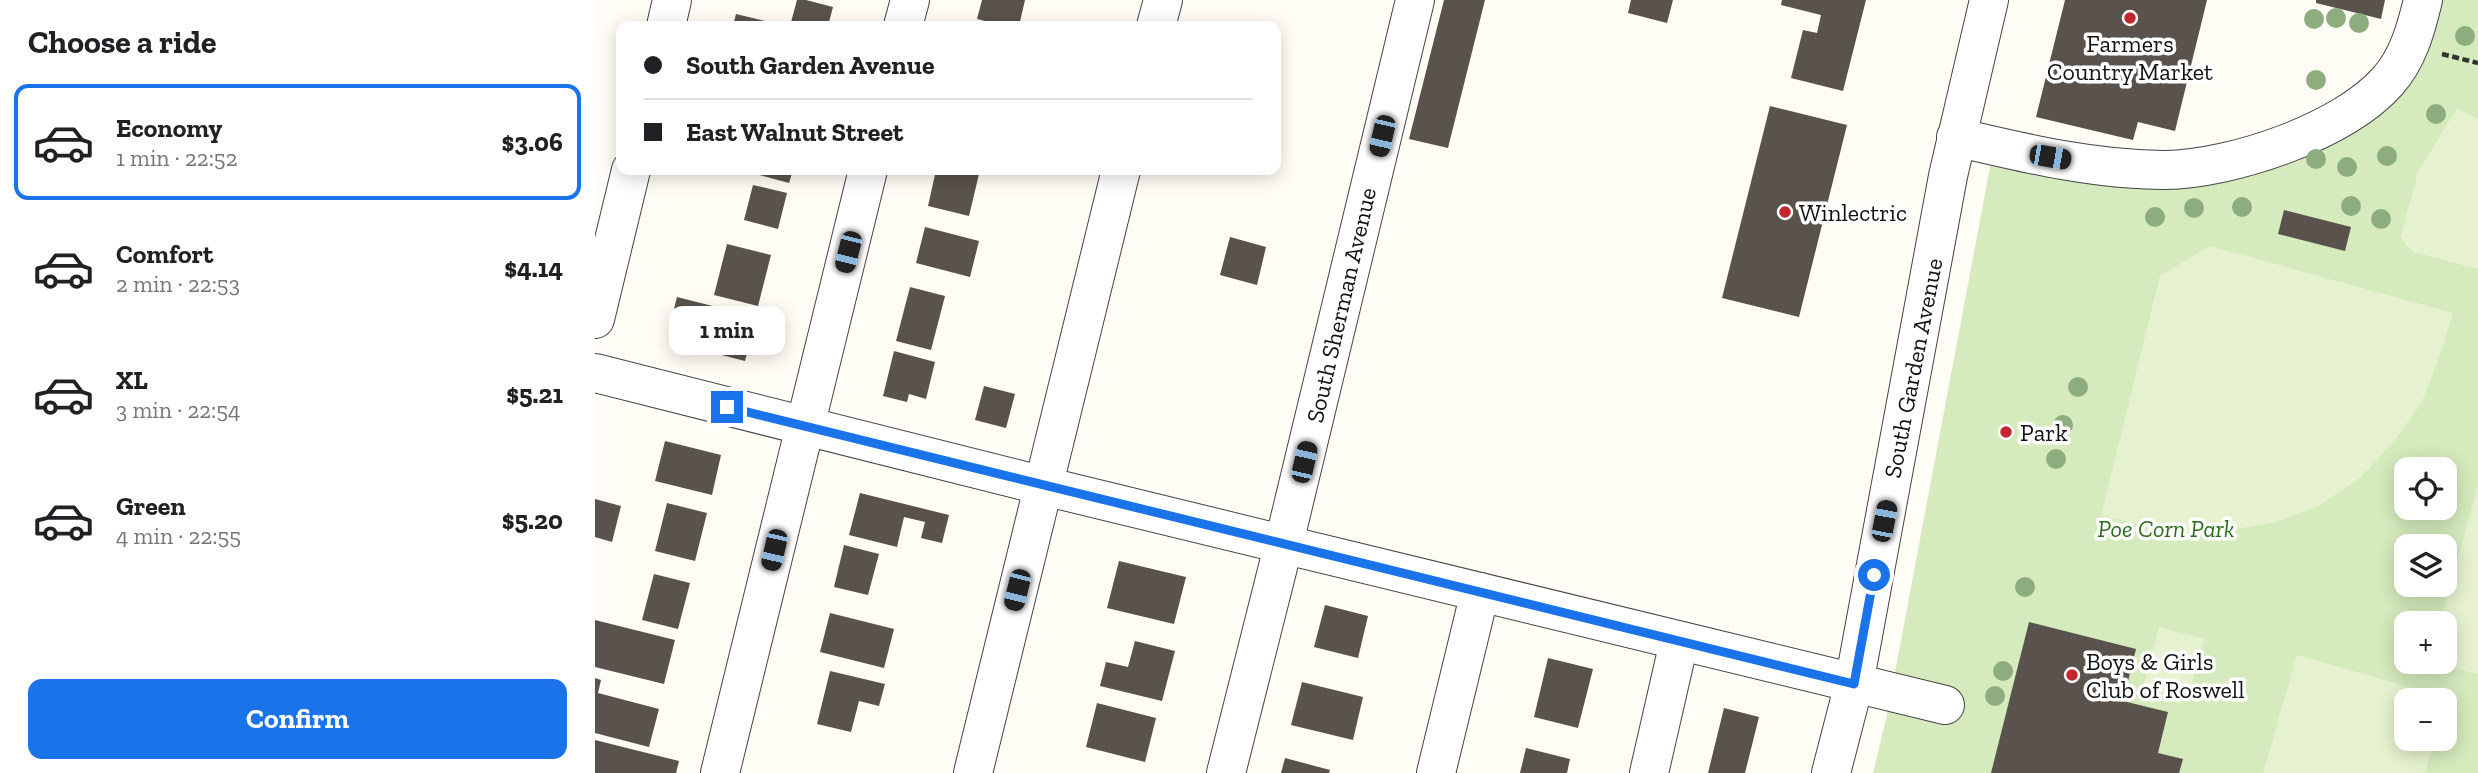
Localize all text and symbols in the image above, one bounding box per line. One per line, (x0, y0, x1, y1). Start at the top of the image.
marker: Farmers Country Market (2122, 10, 2138, 26)
text: Choose a ride (28, 23, 216, 61)
place label: Farmers Country Market (2047, 29, 2213, 86)
text: South Garden Avenue (686, 49, 934, 81)
icon: car (32, 111, 95, 174)
text: Economy (116, 112, 222, 144)
car (1368, 113, 1397, 159)
text: East Walnut Street (686, 116, 903, 148)
text: $3.06 (502, 126, 563, 158)
car (2028, 143, 2073, 171)
text: 1 min · 22:52 (116, 144, 238, 172)
street label: South Sherman Avenue (1300, 185, 1382, 425)
place label: Winlectric (1799, 198, 1907, 227)
marker: Winlectric (1777, 204, 1793, 220)
car (833, 229, 864, 275)
icon: car (32, 237, 95, 300)
text: Comfort (116, 238, 213, 270)
text: $4.14 (504, 252, 563, 284)
street label: South Garden Avenue (1877, 256, 1949, 480)
text: 2 min · 22:53 (116, 270, 240, 298)
callout: 1 min (669, 306, 785, 354)
text: 1 min (700, 316, 754, 344)
icon: car (32, 363, 95, 426)
text: XL (116, 364, 148, 396)
text: $5.21 (506, 378, 563, 410)
route end (711, 391, 743, 423)
text: 3 min · 22:54 (116, 396, 240, 424)
place label: Park (2020, 418, 2068, 447)
marker: Park (1998, 424, 2014, 440)
car (1290, 439, 1319, 485)
map controls (2394, 457, 2457, 751)
button: locate (2394, 457, 2457, 520)
icon: car (32, 489, 95, 552)
text: Green (116, 490, 186, 522)
car (1870, 498, 1899, 544)
text: $5.20 (502, 504, 563, 536)
park label: Poe Corn Park (2097, 514, 2235, 543)
text: 4 min · 22:55 (116, 522, 241, 550)
car (760, 527, 789, 573)
button: layers (2394, 534, 2457, 597)
route start (1858, 559, 1890, 591)
car (1002, 567, 1033, 613)
button: + (2394, 611, 2457, 674)
place label: Boys & Girls Club of Roswell (2086, 647, 2245, 704)
marker: Boys & Girls Club of Roswell (2064, 667, 2080, 683)
button: Confirm (28, 679, 567, 759)
button: − (2394, 688, 2457, 751)

